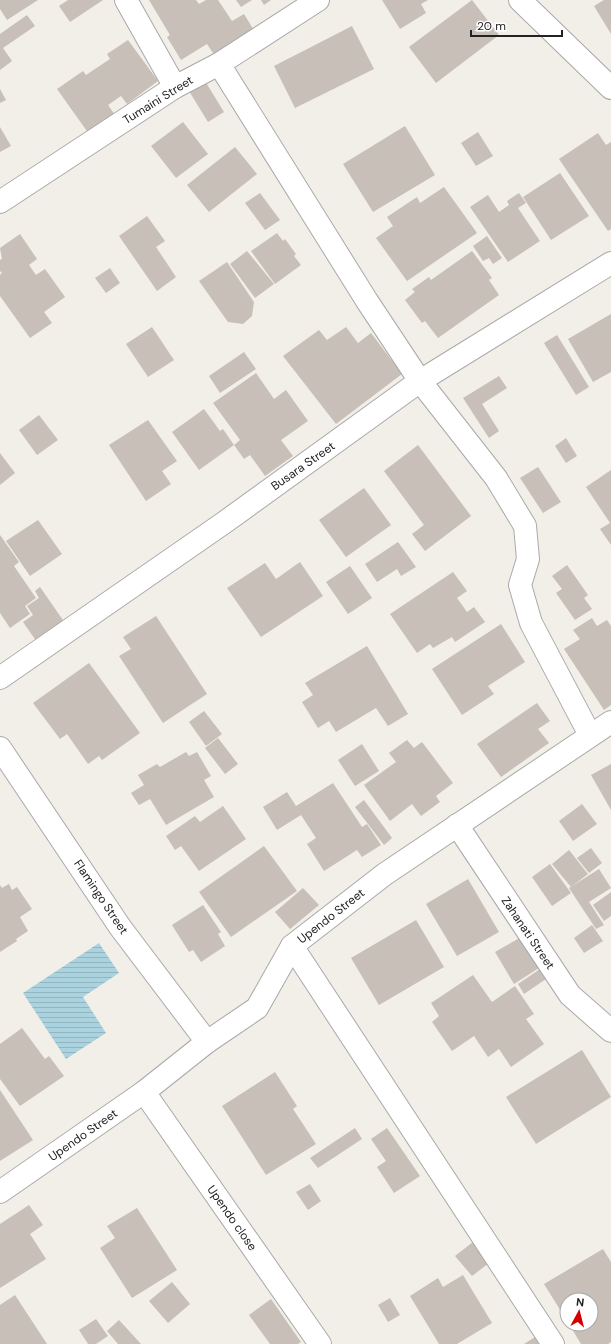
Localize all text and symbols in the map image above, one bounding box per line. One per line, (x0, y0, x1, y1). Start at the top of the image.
scale bar (471, 12, 562, 38)
text: 20 m (477, 18, 506, 34)
street label: Tumaini Street (120, 72, 196, 128)
street label: Busara Street (268, 438, 338, 494)
street label: Flamingo Street (70, 857, 132, 938)
street label: Upendo Street (294, 885, 368, 947)
street label: Zahanati Street (498, 894, 558, 973)
street label: Upendo Street (45, 1105, 121, 1165)
street label: Upendo close (204, 1182, 261, 1254)
north arrow (559, 1292, 599, 1332)
text: N (575, 1295, 585, 1310)

